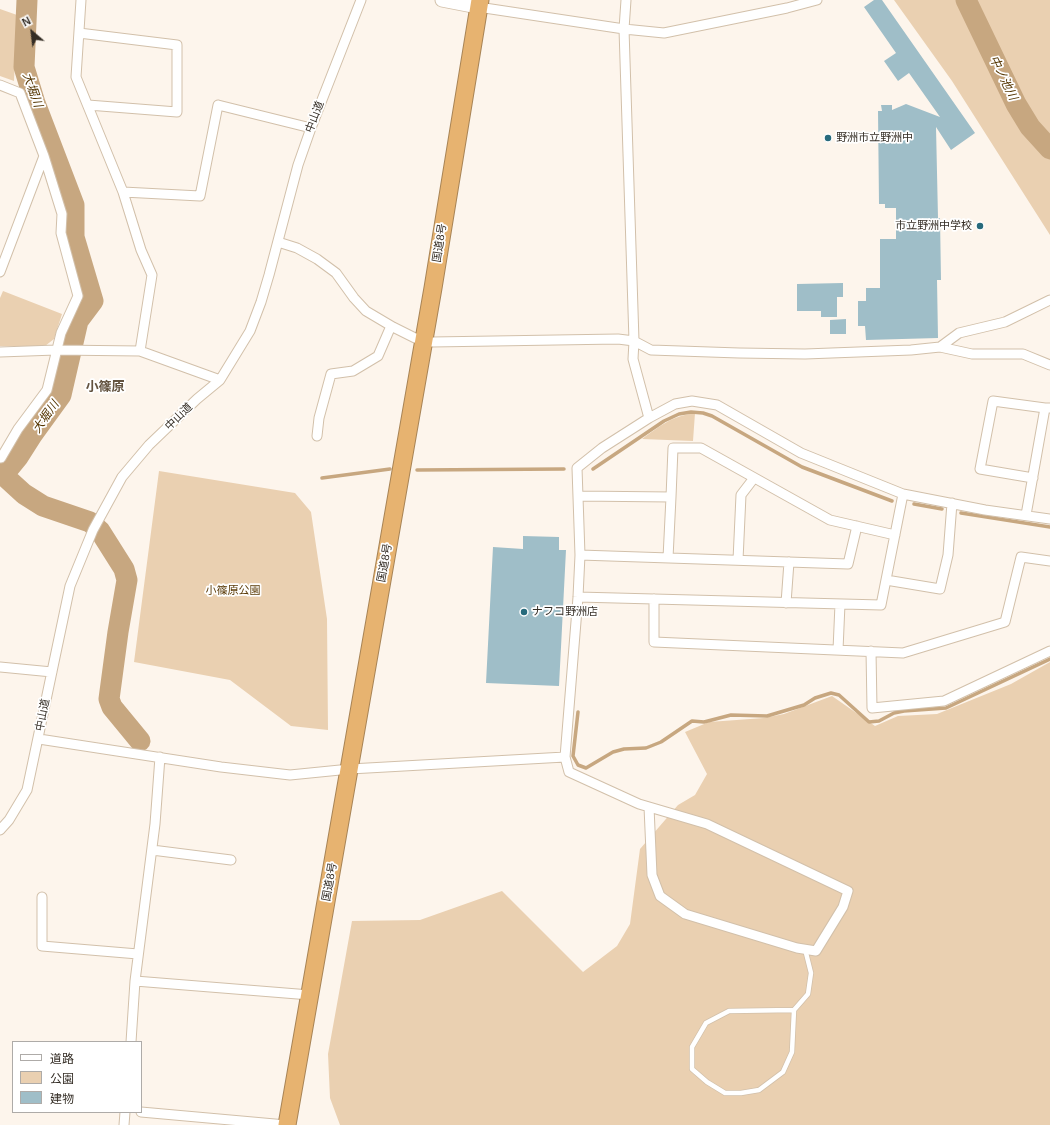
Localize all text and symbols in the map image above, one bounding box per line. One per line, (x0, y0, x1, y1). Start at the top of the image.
north arrow (12, 12, 52, 52)
text: N (20, 14, 33, 29)
water label: 中ノ池川 (986, 53, 1020, 103)
water label: 大堀川 (19, 71, 45, 109)
street label: 中山道 (303, 99, 327, 135)
place label: 野洲市立野洲中 (836, 131, 913, 145)
marker: 野洲市立野洲中 (823, 133, 833, 143)
place label: 市立野洲中学校 (895, 219, 972, 233)
marker: 市立野洲中学校 (975, 221, 985, 231)
street label: 国道8号 (430, 223, 450, 263)
district label: 小篠原 (86, 379, 124, 395)
water label: 大堀川 (30, 398, 62, 436)
street label: 中山道 (163, 401, 195, 433)
street label: 国道8号 (375, 543, 395, 583)
park label: 小篠原公園 (206, 584, 260, 598)
place label: ナフコ野洲店 (532, 605, 598, 619)
marker: ナフコ野洲店 (519, 607, 529, 617)
street label: 中山道 (33, 698, 53, 732)
street label: 国道8号 (320, 862, 340, 902)
legend (12, 1041, 142, 1113)
text: 道路 (50, 1052, 74, 1066)
text: 公園 (50, 1072, 74, 1086)
text: 建物 (50, 1092, 74, 1106)

